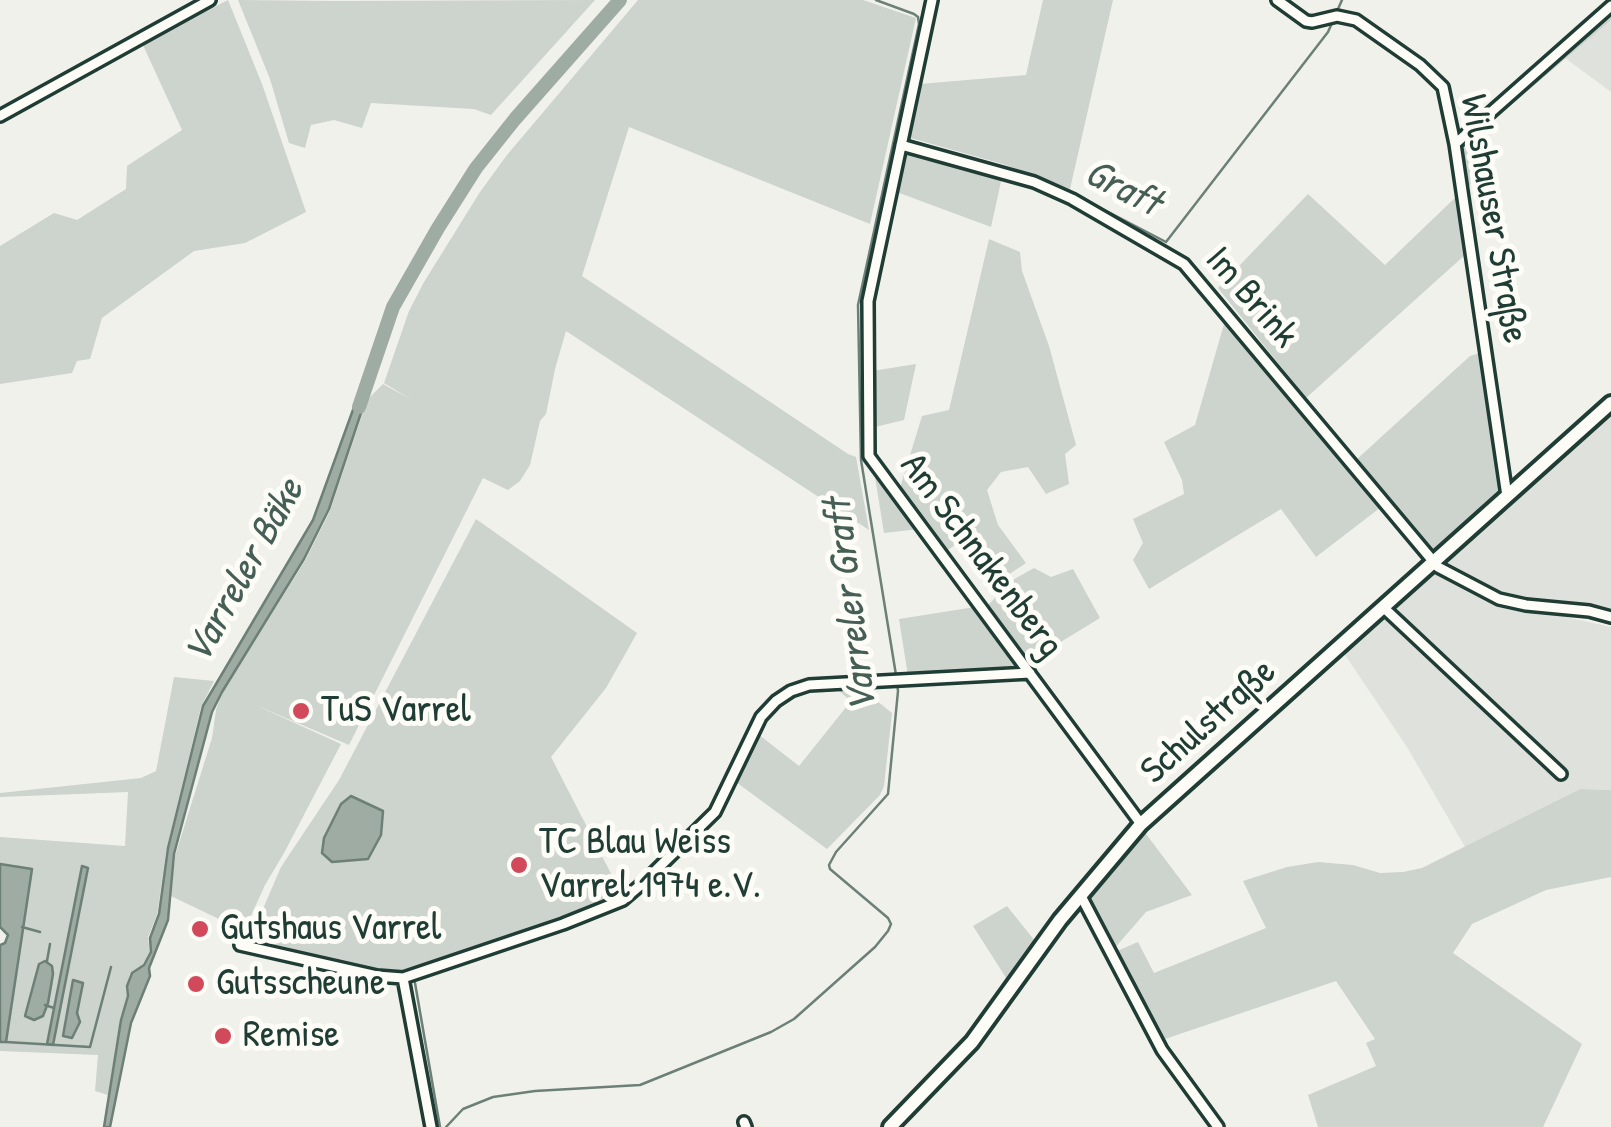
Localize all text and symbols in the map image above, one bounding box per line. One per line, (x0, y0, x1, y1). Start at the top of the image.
street label: Wilshauser Straße (1449, 91, 1537, 347)
water label: Graft (1076, 150, 1168, 228)
street label: Im Brink (1195, 238, 1307, 358)
street label: Am Schnakenberg (889, 445, 1073, 667)
water label: Varreler Bäke (174, 471, 316, 673)
water label: Varreler Graft (815, 497, 889, 715)
street label: Schulstraße (1132, 650, 1286, 794)
place label: TuS Varrel (321, 688, 471, 734)
marker: TuS Varrel (290, 700, 312, 722)
place label: TC Blau Weiss Varrel 1974 e.V. (539, 820, 761, 909)
marker: TC Blau Weiss Varrel 1974 e.V. (508, 854, 530, 876)
place label: Gutshaus Varrel (220, 906, 441, 952)
marker: Gutshaus Varrel (189, 918, 211, 940)
place label: Gutsscheune (216, 961, 385, 1007)
marker: Gutsscheune (185, 973, 207, 995)
place label: Remise (243, 1013, 339, 1059)
marker: Remise (212, 1025, 234, 1047)

